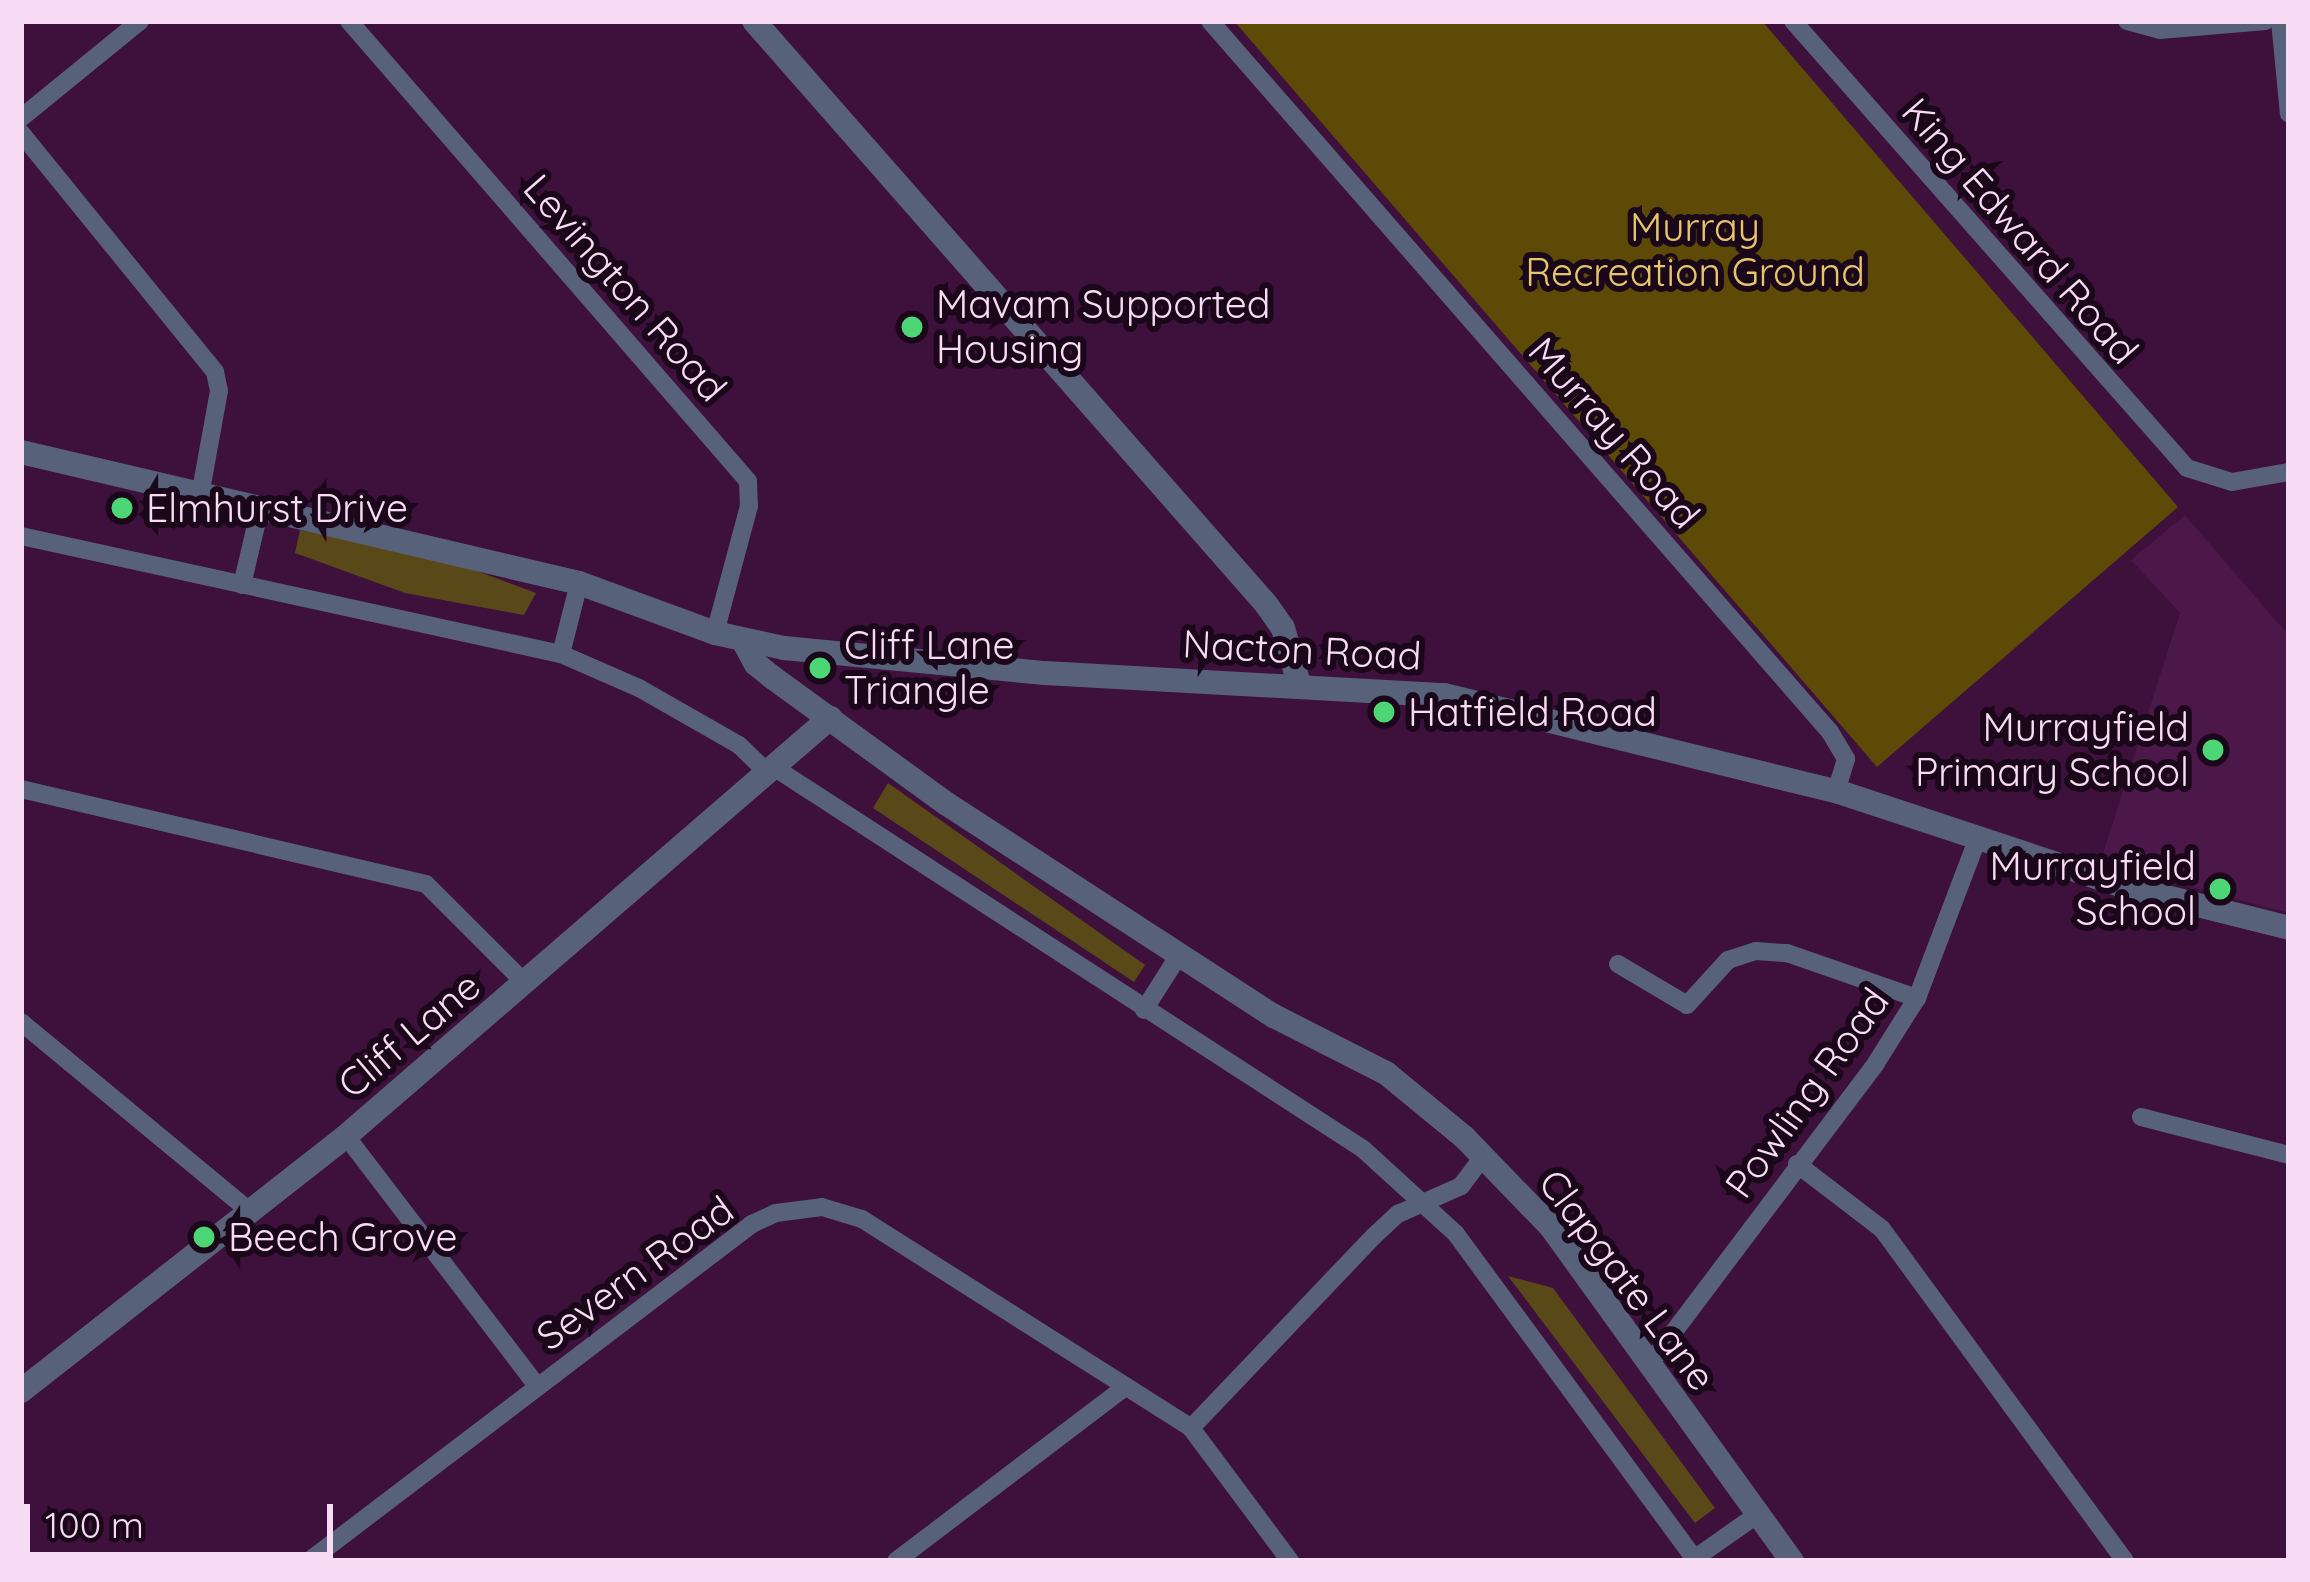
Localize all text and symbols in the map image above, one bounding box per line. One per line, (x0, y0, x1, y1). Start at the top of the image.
street label: King Edward Road (1892, 89, 2148, 373)
street label: Levington Road (514, 165, 736, 411)
park label: Murray Recreation Ground (1525, 205, 1865, 296)
place label: Mavam Supported Housing (936, 282, 1270, 373)
marker: Mavam Supported Housing (899, 314, 925, 340)
street label: Murray Road (1519, 328, 1709, 538)
place label: Elmhurst Drive (146, 485, 408, 531)
marker: Elmhurst Drive (109, 495, 135, 521)
street label: Nacton Road (1182, 620, 1422, 680)
place label: Cliff Lane Triangle (844, 623, 1014, 714)
marker: Cliff Lane Triangle (807, 655, 833, 681)
place label: Hatfield Road (1408, 689, 1657, 735)
marker: Hatfield Road (1371, 699, 1397, 725)
place label: Murrayfield Primary School (1915, 705, 2189, 796)
marker: Murrayfield Primary School (2200, 737, 2226, 763)
place label: Murrayfield School (1990, 844, 2196, 935)
marker: Murrayfield School (2207, 876, 2233, 902)
street label: Cliff Lane (329, 962, 489, 1108)
street label: Powling Road (1715, 979, 1899, 1207)
street label: Clapgate Lane (1529, 1160, 1725, 1400)
street label: Severn Road (528, 1186, 742, 1360)
place label: Beech Grove (228, 1214, 458, 1260)
marker: Beech Grove (191, 1224, 217, 1250)
scale bar (30, 1480, 339, 1554)
text: 100 m (45, 1502, 144, 1547)

